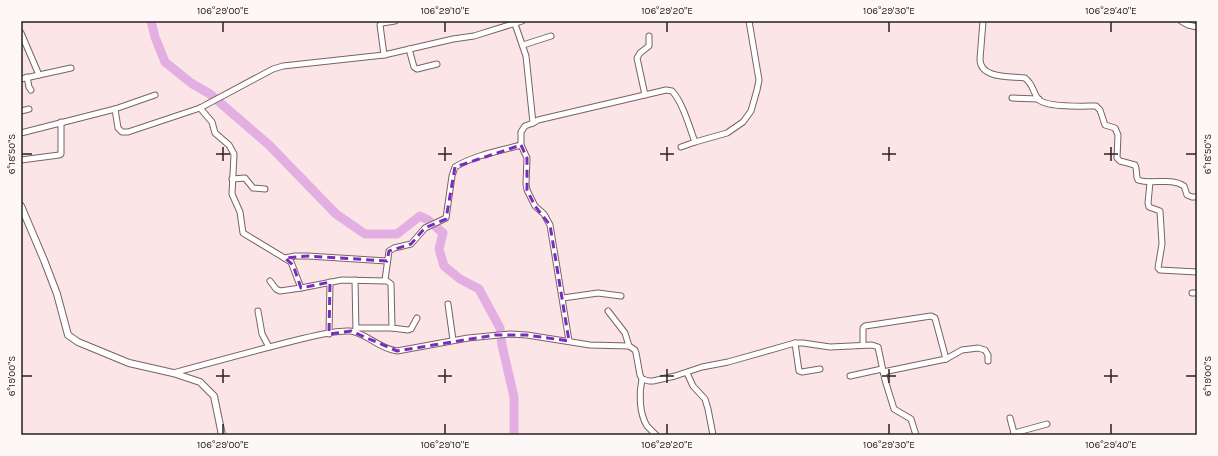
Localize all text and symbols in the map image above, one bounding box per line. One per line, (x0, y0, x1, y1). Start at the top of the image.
text: 106°29'00"E (197, 5, 249, 17)
text: 106°29'10"E (420, 5, 470, 17)
text: 106°29'20"E (641, 5, 693, 17)
text: 106°29'30"E (863, 5, 915, 17)
text: 106°29'40"E (1085, 5, 1137, 17)
text: 6°18'50"S (6, 134, 18, 174)
text: 6°18'50"S (1202, 134, 1214, 174)
text: 6°19'00"S (6, 356, 18, 396)
text: 6°19'00"S (1202, 356, 1214, 396)
text: 106°29'00"E (197, 439, 249, 451)
text: 106°29'10"E (420, 439, 470, 451)
text: 106°29'20"E (641, 439, 693, 451)
text: 106°29'30"E (863, 439, 915, 451)
text: 106°29'40"E (1085, 439, 1137, 451)

